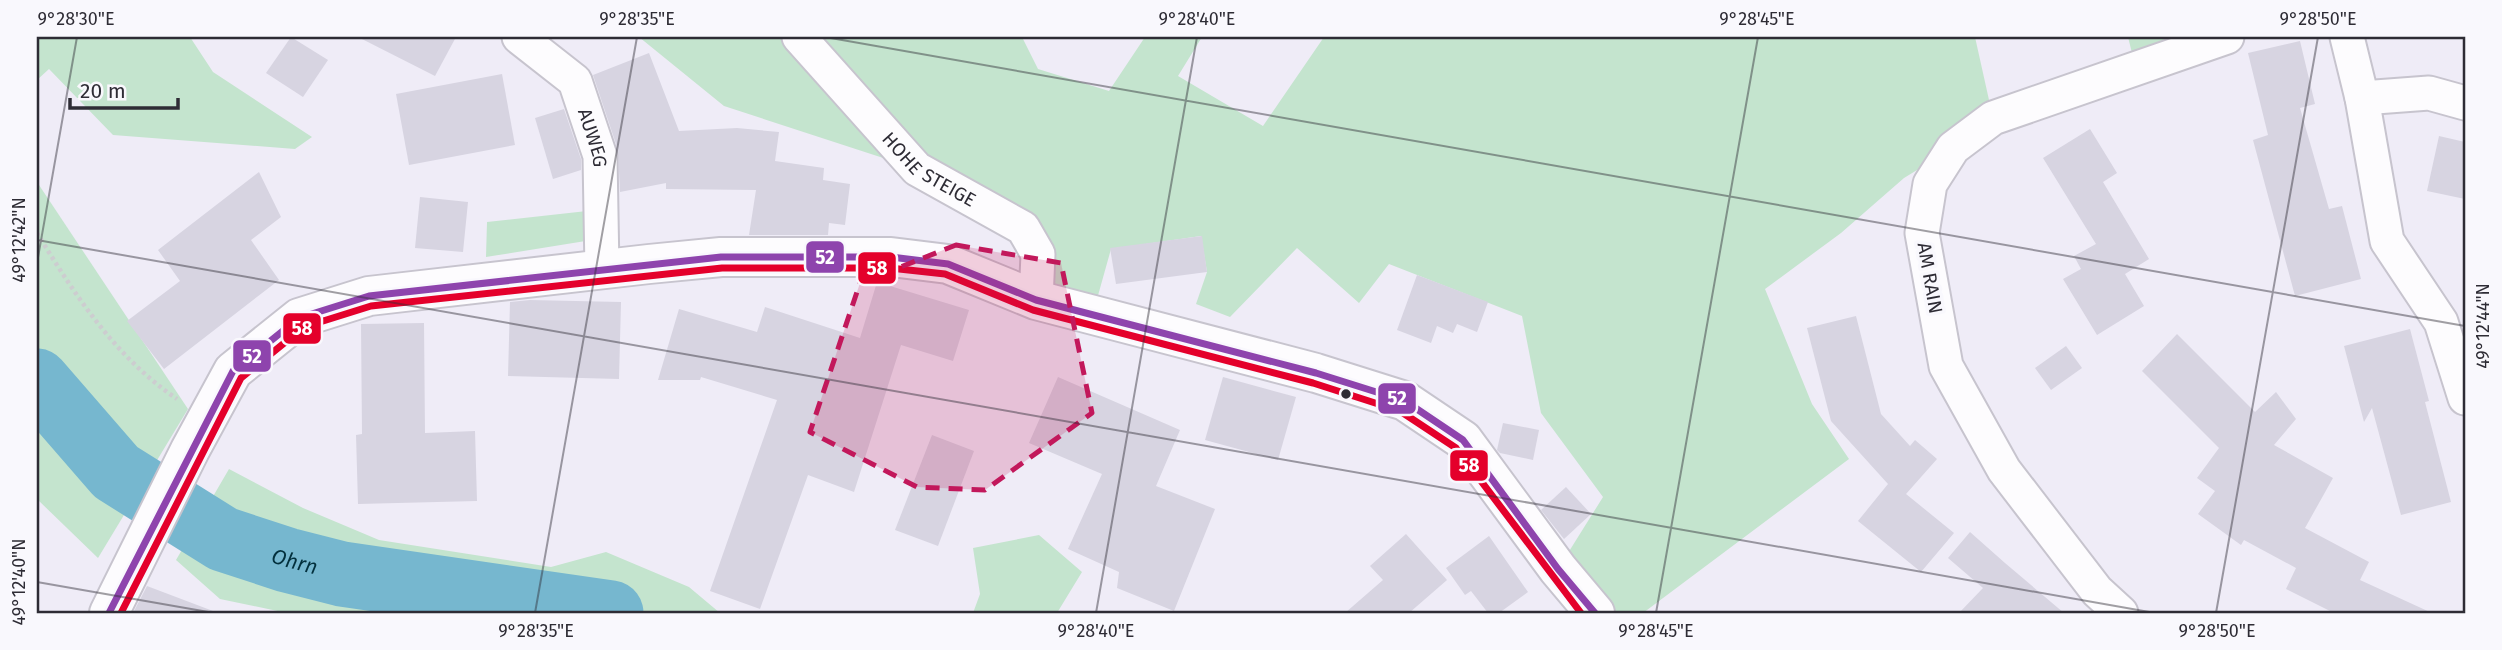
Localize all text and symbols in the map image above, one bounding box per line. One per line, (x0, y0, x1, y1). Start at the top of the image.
text: 9°28'30"E (37, 8, 115, 30)
text: 9°28'35"E (599, 8, 675, 30)
text: 9°28'40"E (1159, 8, 1235, 30)
text: 9°28'45"E (1719, 8, 1795, 30)
text: 9°28'50"E (2279, 8, 2357, 30)
scale bar (70, 66, 178, 110)
text: 20 m (80, 78, 126, 104)
street label: AUWEG (573, 105, 612, 167)
street label: HOHE STEIGE (878, 127, 980, 211)
text: 49°12'42"N (8, 197, 30, 283)
line badge: 52 (805, 240, 845, 274)
street label: AM RAIN (1912, 241, 1948, 315)
text: 52 (815, 246, 835, 269)
line badge: 58 (857, 251, 897, 285)
text: 58 (866, 257, 888, 280)
text: 49°12'44"N (2472, 283, 2494, 369)
line badge: 58 (282, 312, 322, 345)
text: 58 (291, 317, 313, 340)
line badge: 52 (232, 339, 272, 373)
text: 52 (242, 345, 262, 368)
line badge: 52 (1377, 382, 1417, 415)
unlabelled marker (1339, 387, 1353, 401)
text: 52 (1387, 387, 1407, 410)
line badge: 58 (1449, 449, 1489, 482)
text: 58 (1458, 454, 1480, 477)
text: 49°12'40"N (8, 539, 30, 625)
water label: Ohrn (268, 543, 321, 580)
text: 9°28'35"E (498, 620, 574, 642)
text: 9°28'40"E (1058, 620, 1134, 642)
text: 9°28'45"E (1618, 620, 1694, 642)
text: 9°28'50"E (2178, 620, 2256, 642)

